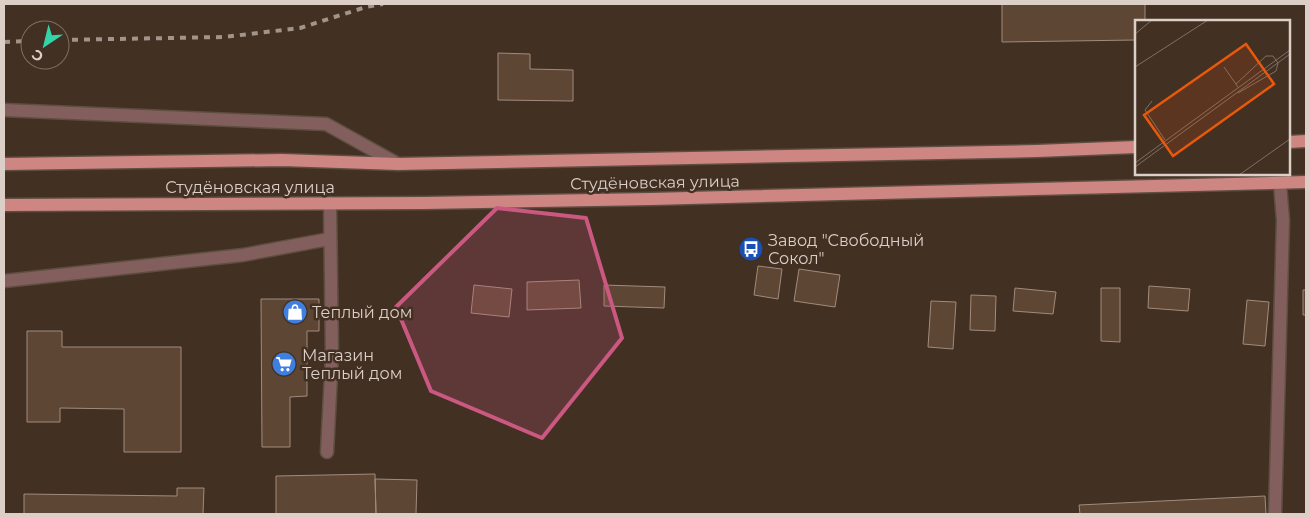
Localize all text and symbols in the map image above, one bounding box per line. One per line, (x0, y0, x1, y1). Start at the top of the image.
north arrow (20, 20, 70, 70)
inset map (1135, 20, 1290, 175)
text: С (28, 45, 47, 66)
street label: Студёновская улица (570, 172, 740, 193)
street label: Студёновская улица (165, 178, 335, 197)
place label: Завод "Свободный Сокол" (768, 231, 924, 268)
bus stop icon: Завод "Свободный Сокол" (738, 236, 764, 262)
shop icon: Теплый дом (282, 299, 308, 325)
place label: Теплый дом (312, 303, 412, 322)
place label: Магазин Теплый дом (302, 346, 402, 383)
supermarket icon: Магазин Теплый дом (271, 351, 297, 377)

